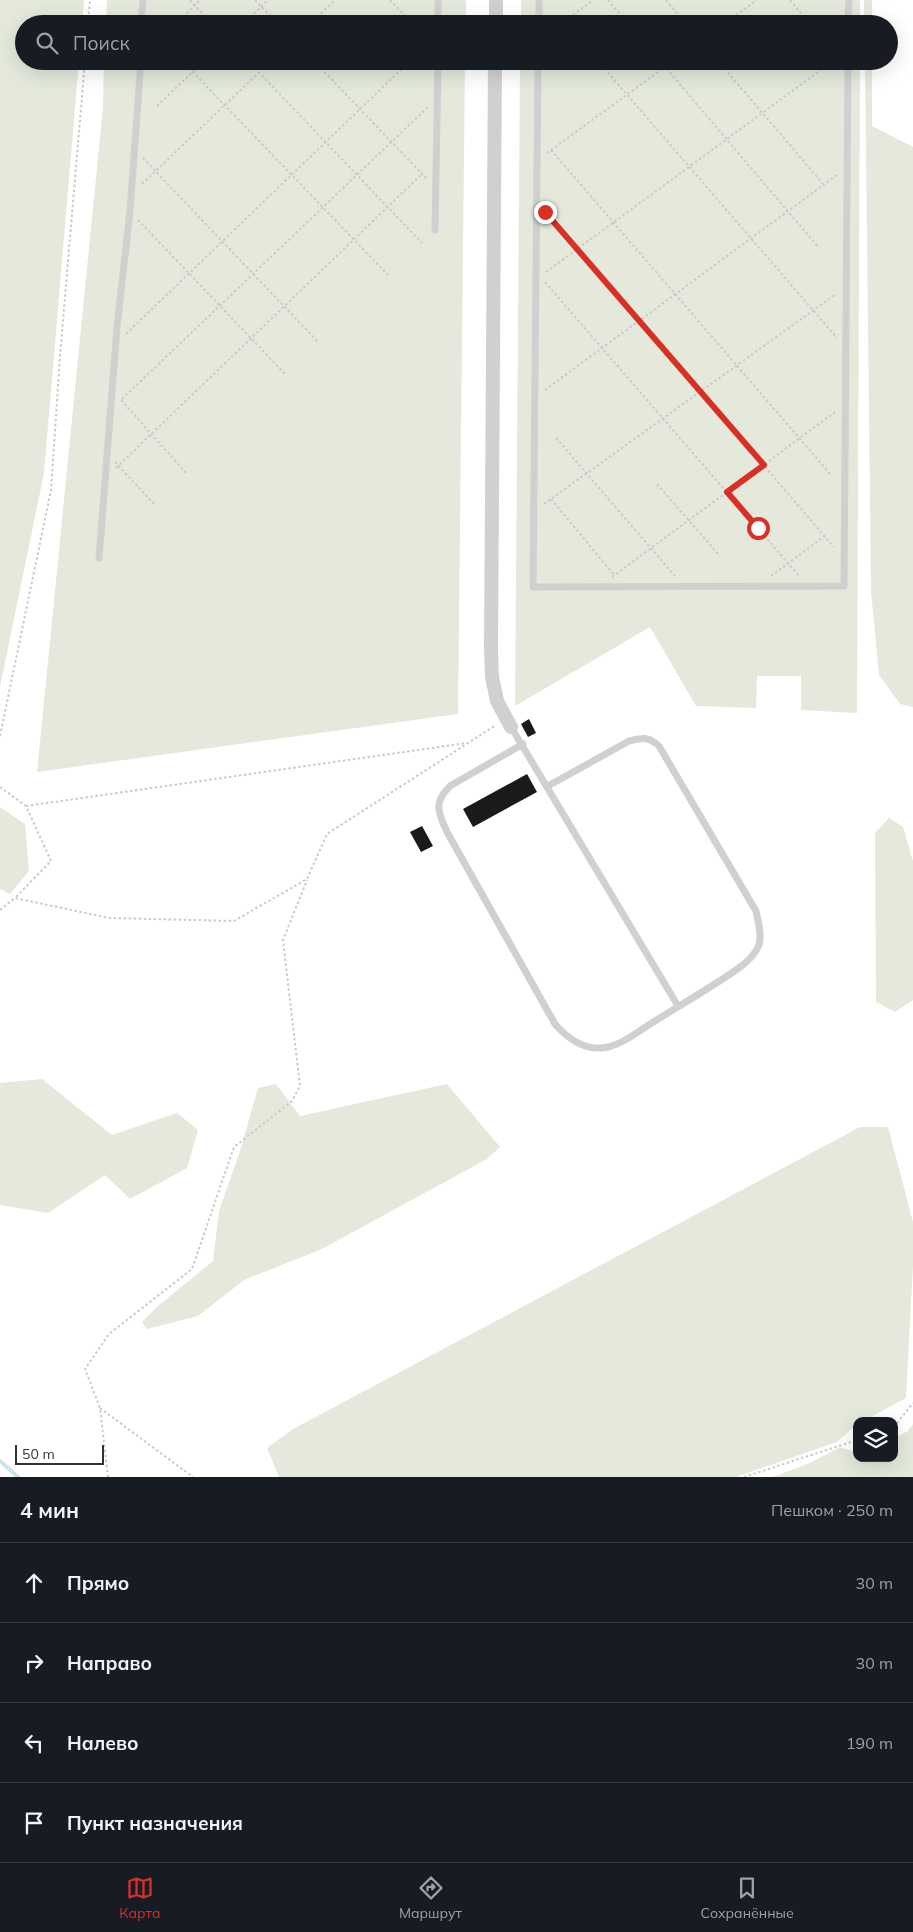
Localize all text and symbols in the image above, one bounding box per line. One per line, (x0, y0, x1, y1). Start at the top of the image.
search box (15, 15, 898, 70)
icon: search (33, 29, 61, 57)
text: Поиск (73, 31, 130, 55)
route end (534, 201, 557, 224)
route start (747, 517, 770, 540)
map controls (853, 1417, 898, 1462)
button: layers (853, 1417, 898, 1462)
scale bar (15, 1442, 104, 1465)
text: 50 m (22, 1445, 55, 1463)
text: 4 мин (20, 1497, 79, 1523)
text: Пешком · 250 m (771, 1500, 893, 1520)
icon: ahead (20, 1569, 48, 1597)
text: Прямо (67, 1571, 129, 1595)
text: 30 m (856, 1573, 893, 1593)
icon: right (20, 1649, 48, 1677)
text: Направо (67, 1651, 152, 1675)
text: 30 m (856, 1653, 893, 1673)
icon: left (20, 1729, 48, 1757)
text: Налево (67, 1731, 139, 1755)
text: 190 m (846, 1733, 893, 1753)
icon: arrive (20, 1809, 48, 1837)
text: Пункт назначения (67, 1811, 243, 1835)
tab: Карта (119, 1874, 160, 1922)
tab: Маршрут (399, 1874, 462, 1922)
tab: Сохранённые (701, 1874, 794, 1922)

